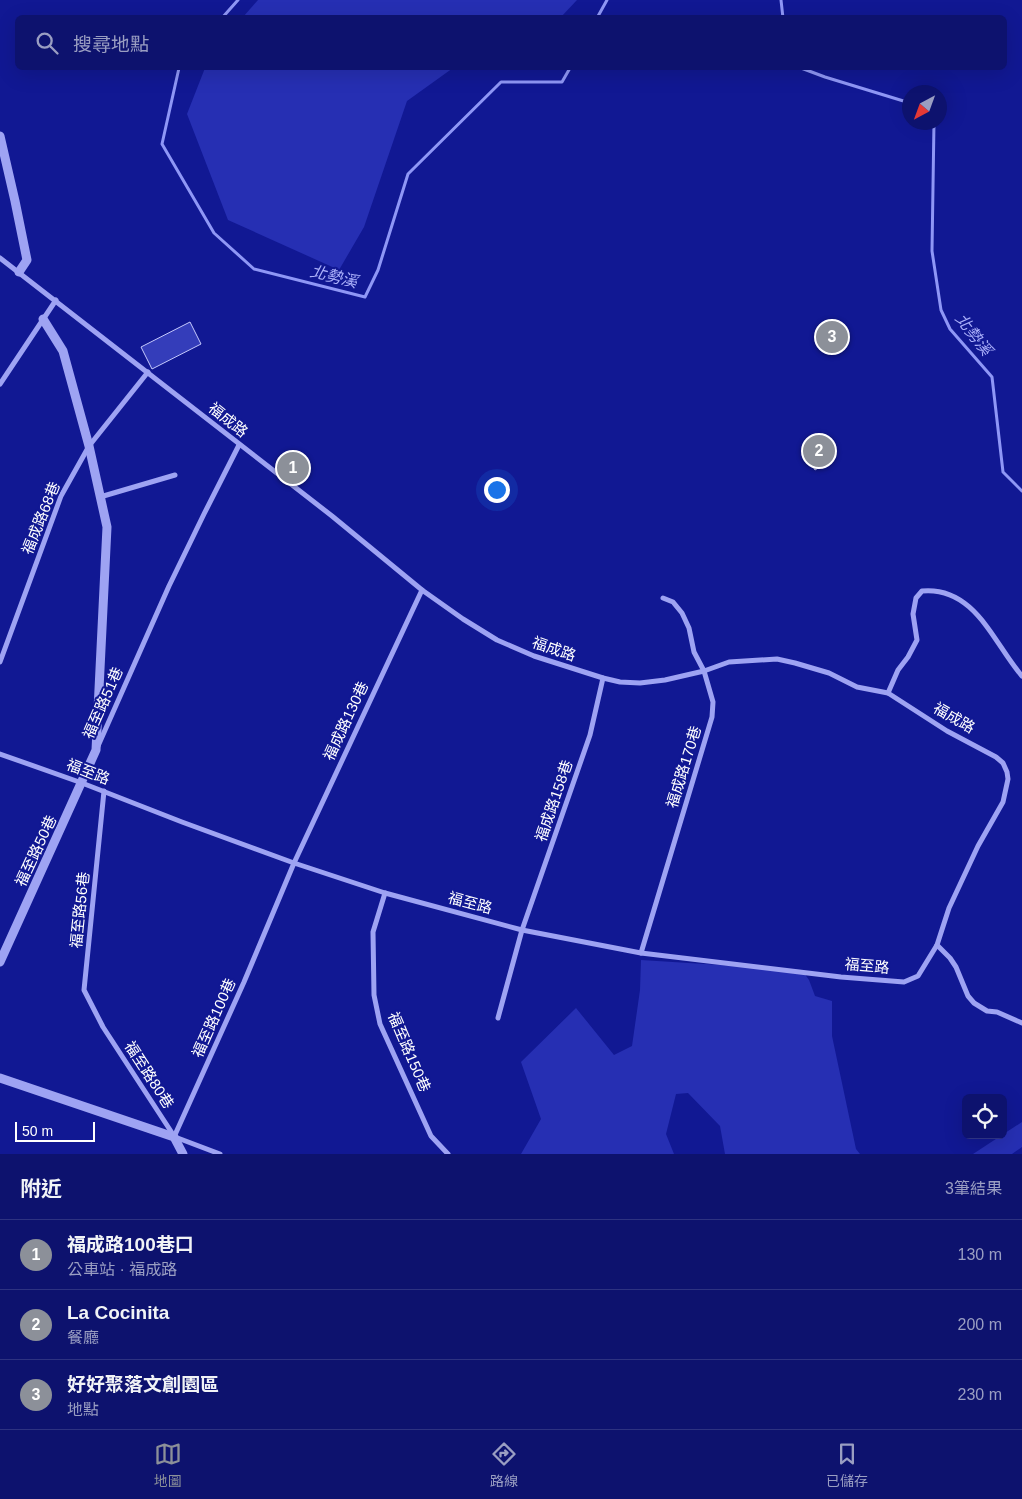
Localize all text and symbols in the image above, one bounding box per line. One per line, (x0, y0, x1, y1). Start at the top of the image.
search box (15, 15, 1007, 70)
icon: search (33, 29, 61, 57)
text: 搜尋地點 (73, 34, 149, 55)
north arrow (902, 85, 947, 130)
water label: 北勢溪 (309, 262, 361, 291)
water label: 北勢溪 (952, 310, 996, 360)
pin: 3 (816, 318, 848, 356)
street label: 福成路 (205, 399, 251, 440)
pin: 2 (803, 432, 835, 470)
pin: 1 (277, 449, 309, 487)
your location (484, 477, 510, 503)
street label: 福成路68巷 (18, 479, 63, 557)
street label: 福成路 (530, 633, 578, 664)
street label: 福至路51巷 (79, 664, 126, 741)
street label: 福成路130巷 (320, 679, 371, 763)
street label: 福成路 (931, 699, 978, 736)
street label: 福成路170巷 (663, 724, 704, 810)
street label: 福至路 (64, 756, 112, 788)
street label: 福成路158巷 (532, 758, 575, 844)
street label: 福至路50巷 (12, 812, 59, 889)
street label: 福至路56巷 (67, 871, 92, 949)
street label: 福至路 (446, 888, 494, 917)
street label: 福至路 (844, 955, 890, 976)
street label: 福至路100巷 (188, 975, 239, 1060)
street label: 福至路150巷 (385, 1009, 434, 1094)
street label: 福至路80巷 (121, 1038, 177, 1112)
map controls (962, 1094, 1007, 1139)
button: locate (962, 1094, 1007, 1139)
scale bar (15, 1119, 95, 1142)
text: 50 m (22, 1123, 53, 1139)
text: 附近 (20, 1177, 62, 1200)
text: 3筆結果 (945, 1180, 1002, 1197)
text: 福成路100巷口 (67, 1234, 194, 1255)
text: 1 (32, 1246, 40, 1263)
text: 130 m (958, 1246, 1002, 1263)
text: 公車站 · 福成路 (67, 1261, 177, 1278)
text: La Cocinita (67, 1302, 169, 1323)
text: 2 (32, 1316, 40, 1333)
text: 200 m (958, 1316, 1002, 1333)
text: 餐廳 (67, 1329, 99, 1346)
text: 好好聚落文創園區 (67, 1374, 219, 1395)
text: 3 (32, 1386, 40, 1403)
text: 230 m (958, 1386, 1002, 1403)
text: 地點 (67, 1401, 99, 1418)
tab: 地圖 (154, 1440, 182, 1490)
tab: 路線 (490, 1440, 518, 1490)
tab: 已儲存 (826, 1440, 868, 1490)

